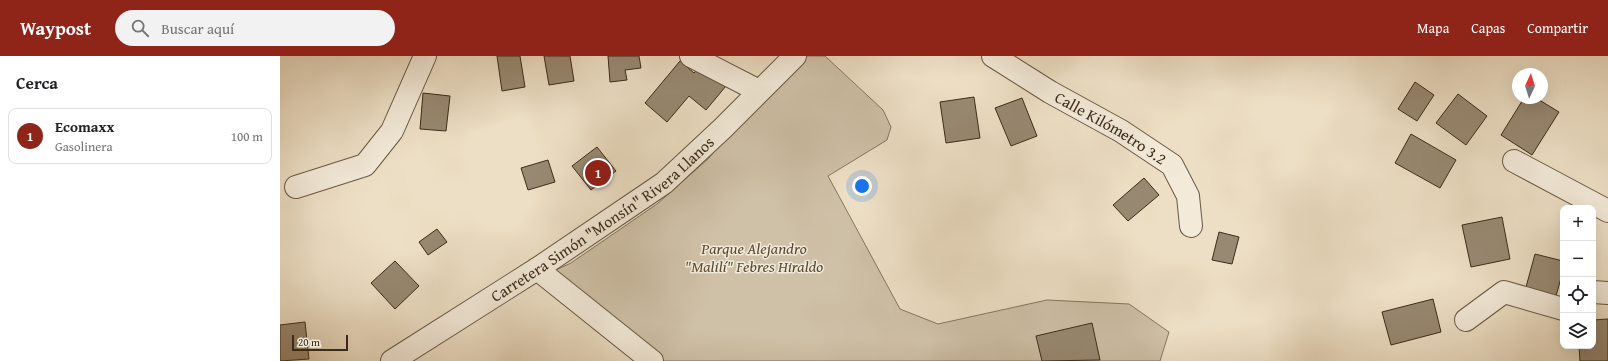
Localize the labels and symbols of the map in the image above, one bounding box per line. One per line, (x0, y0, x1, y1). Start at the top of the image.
north arrow (1512, 68, 1548, 104)
street label: Calle Kilómetro 3.2 (1051, 85, 1172, 170)
street label: Carretera Simón "Monsín" Rivera Llanos (486, 130, 719, 308)
pin: 1 (585, 158, 611, 188)
your location (852, 176, 872, 196)
park label: Parque Alejandro "Malilí" Febres Hiraldo (685, 236, 823, 278)
scale bar (292, 333, 348, 352)

